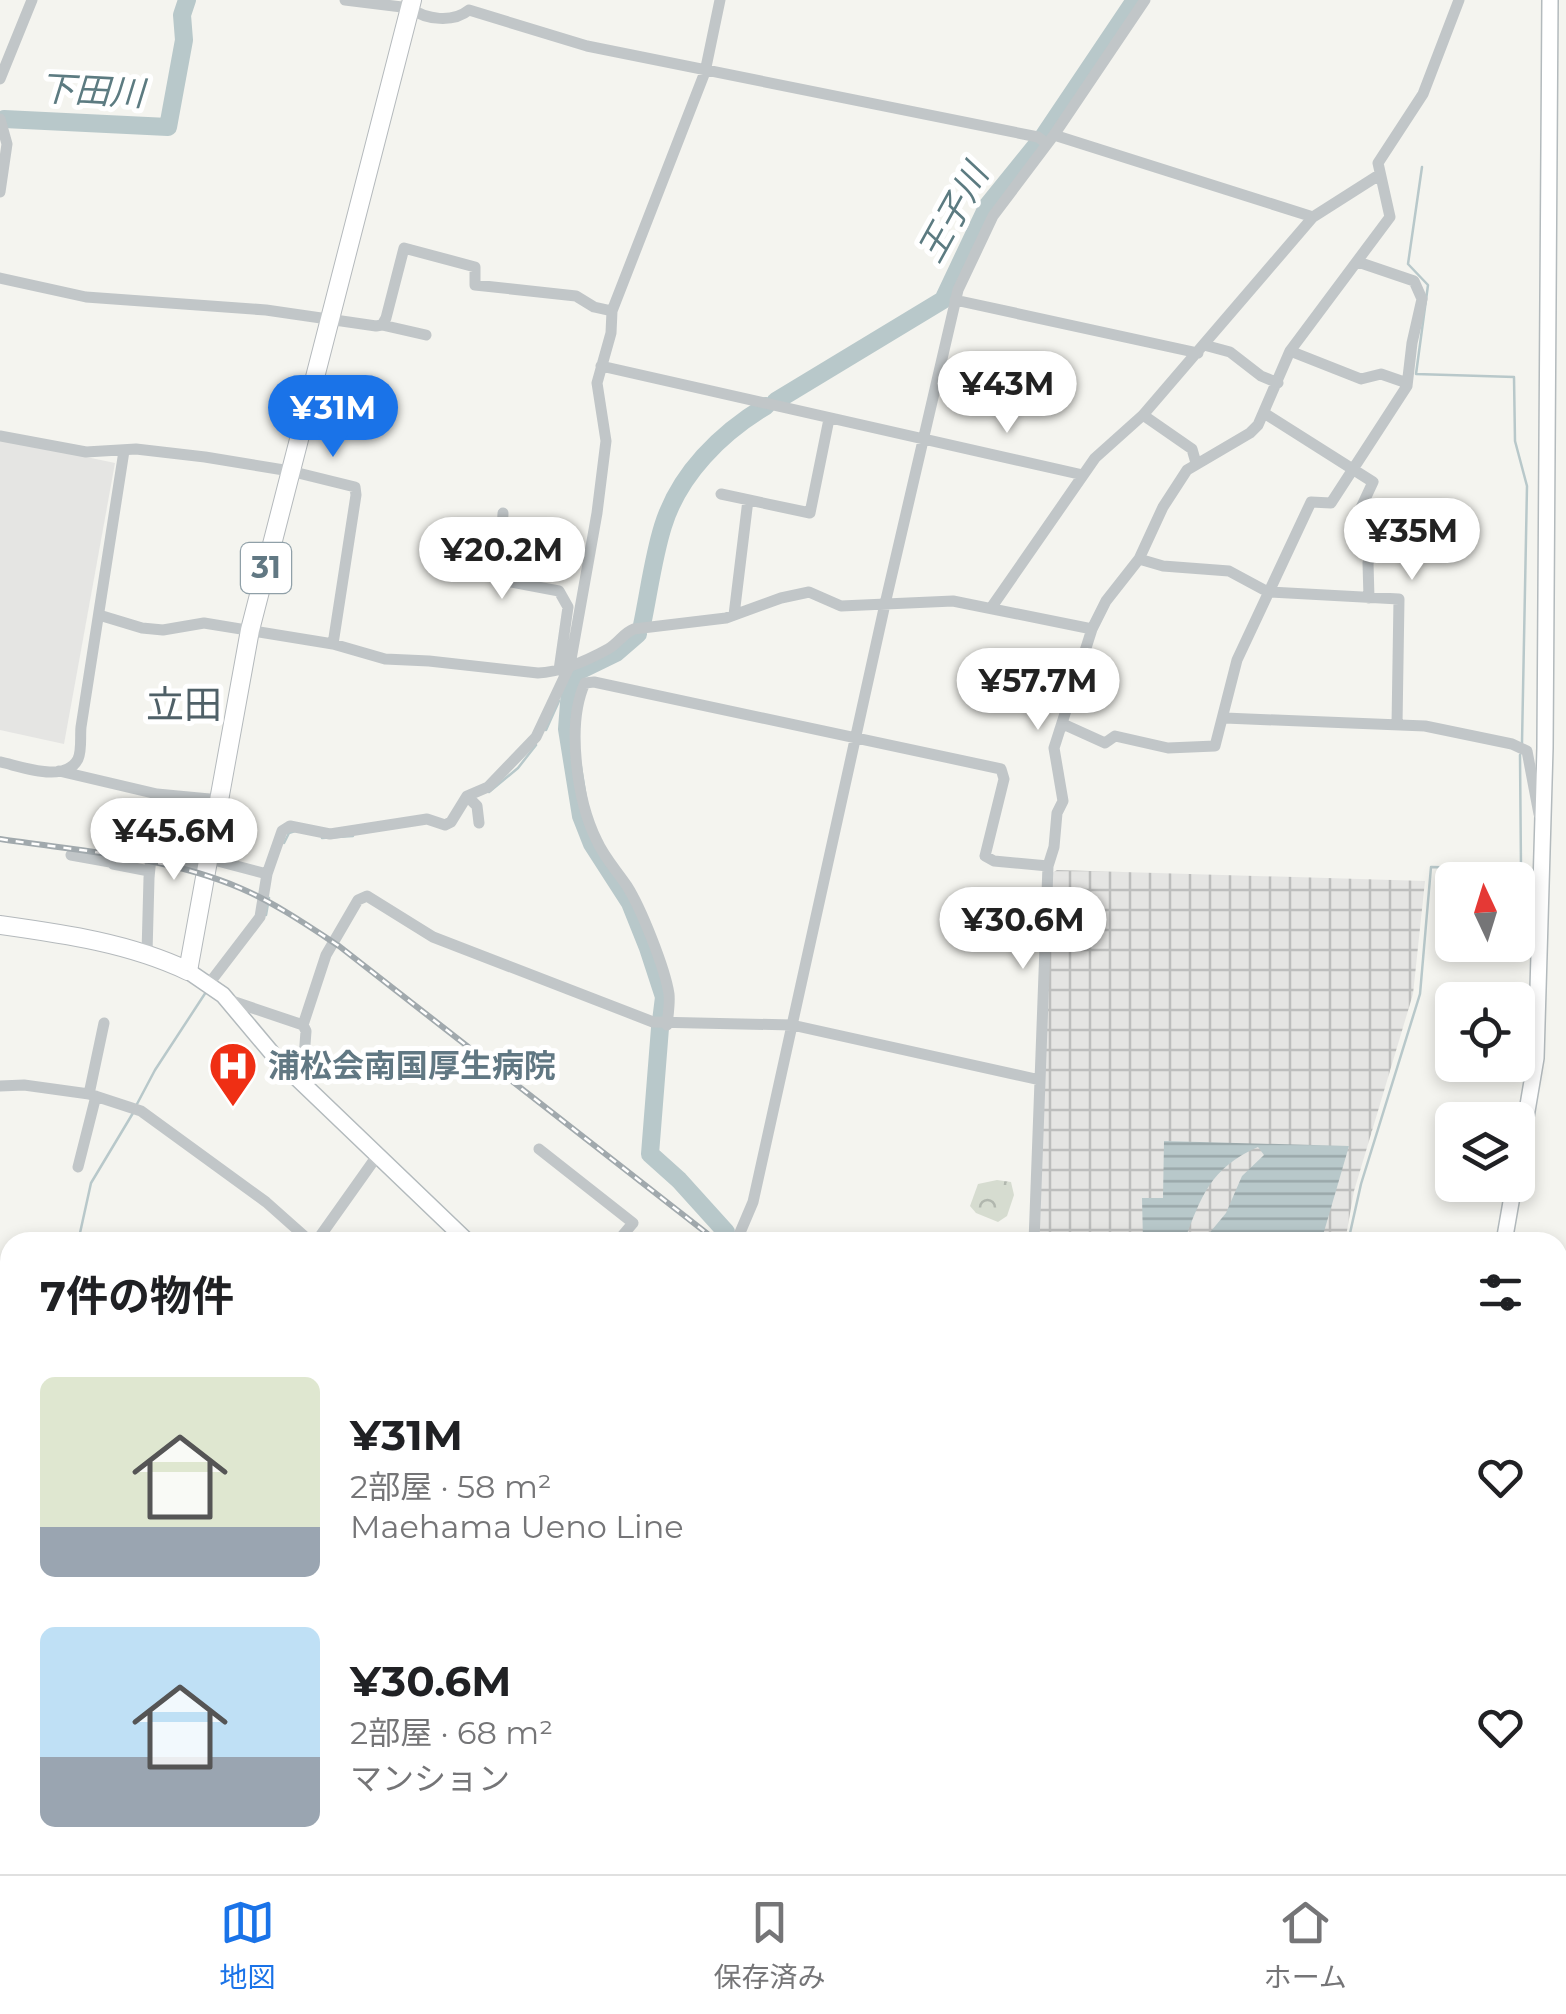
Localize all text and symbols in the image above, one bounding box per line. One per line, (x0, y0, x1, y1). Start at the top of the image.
water label: 下田川 (38, 66, 150, 115)
water label: 王子川 (908, 153, 999, 269)
pin: ¥43M (948, 351, 1066, 436)
text: ¥43M (960, 364, 1054, 403)
pin: ¥31M (274, 375, 392, 460)
text: ¥31M (290, 388, 376, 427)
pin: ¥35M (1353, 498, 1471, 583)
text: ¥35M (1366, 511, 1458, 550)
pin: ¥20.2M (421, 517, 583, 602)
text: ¥20.2M (441, 530, 563, 569)
road number: 31 (241, 543, 291, 593)
pin: ¥57.7M (957, 648, 1119, 733)
text: ¥57.7M (979, 661, 1097, 700)
district label: 立田 (146, 681, 222, 728)
pin: ¥45.6M (93, 798, 255, 883)
text: ¥45.6M (112, 811, 236, 850)
north arrow (1435, 862, 1535, 962)
map controls (1435, 862, 1535, 1202)
pin: ¥30.6M (942, 887, 1104, 972)
text: ¥30.6M (961, 900, 1085, 939)
button: locate (1435, 982, 1535, 1082)
hospital icon: 浦松会南国厚生病院 (207, 1040, 259, 1108)
place label: 浦松会南国厚生病院 (268, 1046, 556, 1085)
button: layers (1435, 1102, 1535, 1202)
icon: filters (1473, 1265, 1528, 1320)
text: 7件の物件 (40, 1270, 234, 1322)
text: ¥31M (350, 1409, 463, 1461)
icon: home (120, 1417, 240, 1537)
icon: heart (1473, 1450, 1528, 1505)
text: 2部屋 · 58 m² (350, 1467, 552, 1506)
text: Maehama Ueno Line (350, 1507, 684, 1546)
text: ¥30.6M (350, 1655, 511, 1707)
icon: home (120, 1667, 240, 1787)
icon: heart (1473, 1700, 1528, 1755)
text: 2部屋 · 68 m² (350, 1713, 553, 1752)
text: マンション (350, 1759, 510, 1798)
tab: 地図 (219, 1895, 275, 1995)
tab: 保存済み (713, 1895, 825, 1995)
tab: ホーム (1264, 1895, 1347, 1995)

